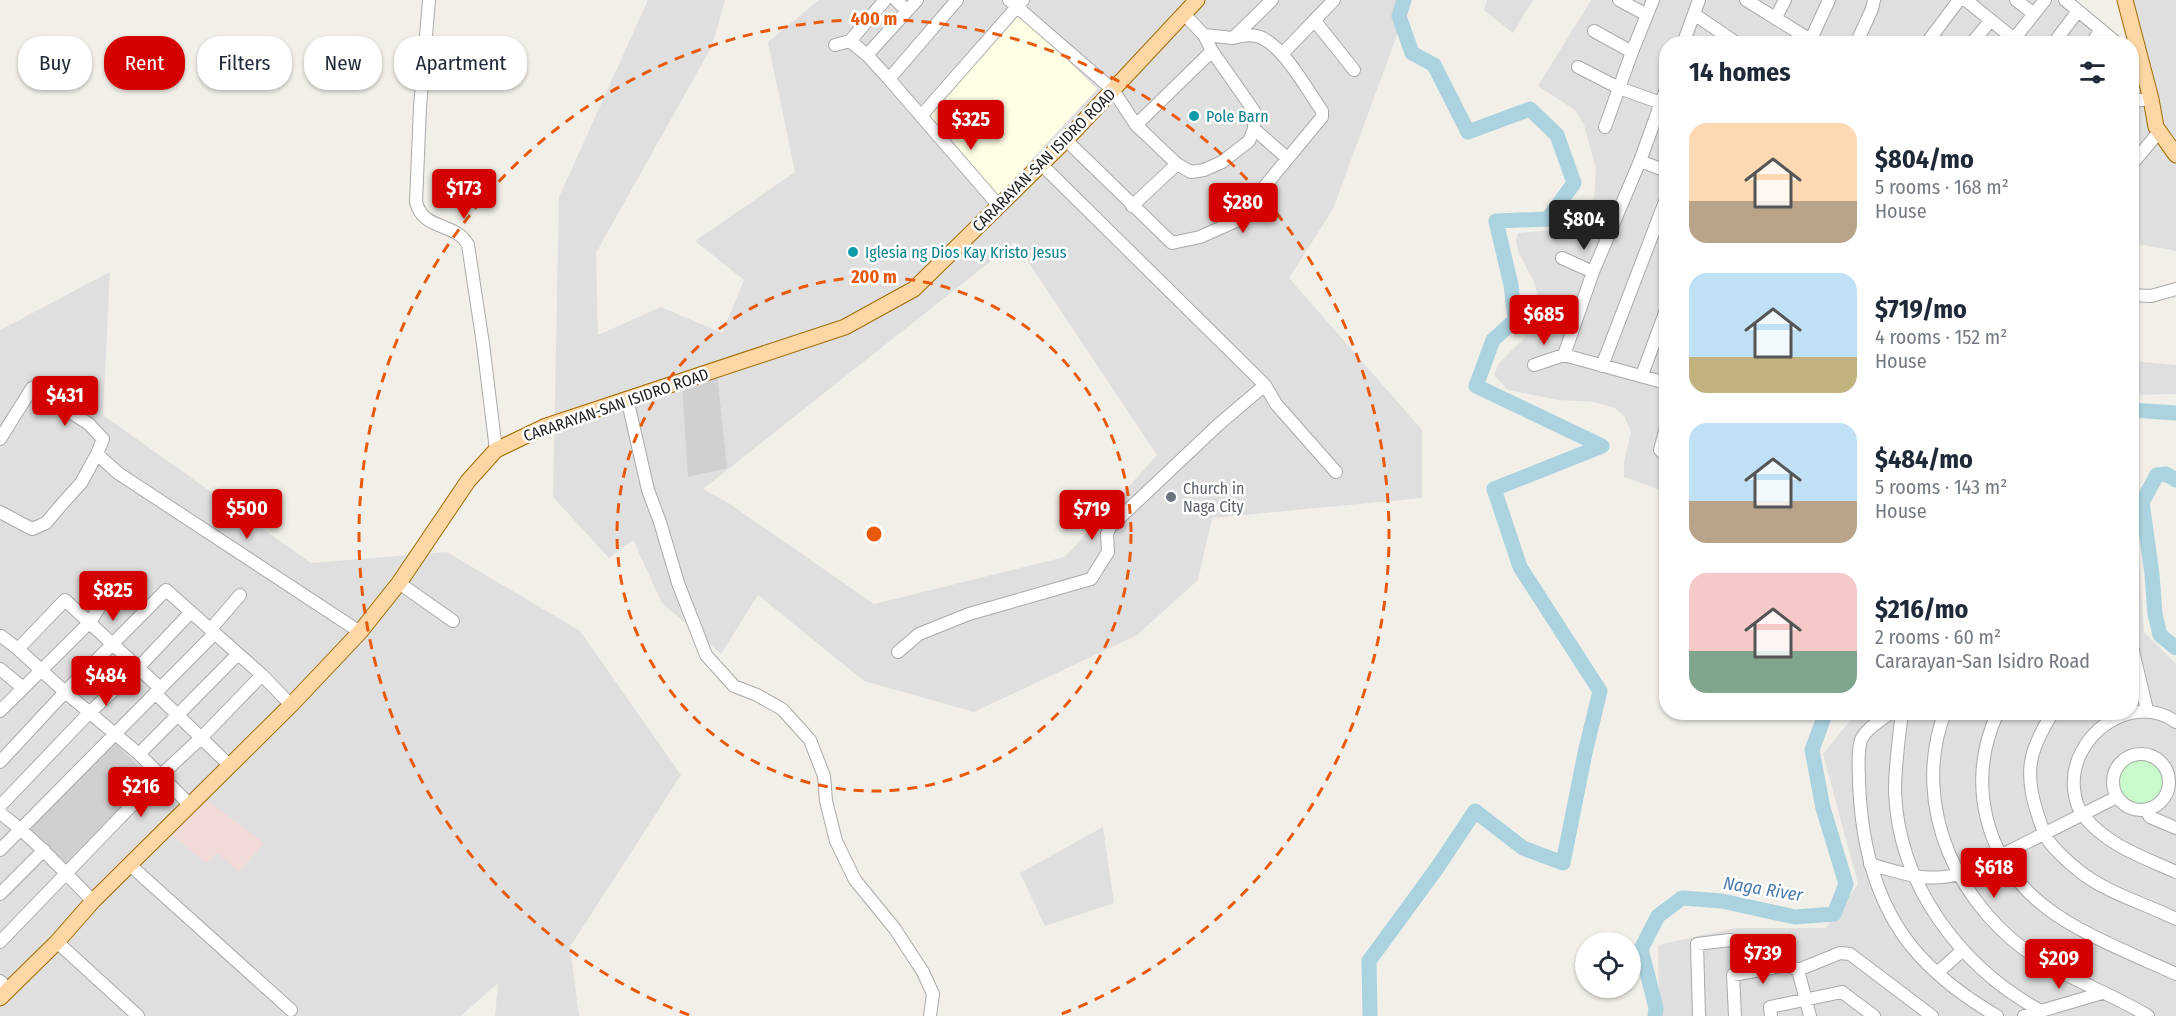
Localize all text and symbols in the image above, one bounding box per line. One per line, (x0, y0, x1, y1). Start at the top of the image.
text: 400 m (851, 8, 897, 30)
chip: Buy (18, 36, 92, 90)
chip: Rent (104, 36, 185, 90)
chip: Filters (197, 36, 292, 90)
chip: New (304, 36, 382, 90)
chip: Apartment (394, 36, 527, 90)
icon: filters (2076, 56, 2109, 89)
text: 14 homes (1689, 57, 1791, 88)
street label: CARARAYAN-SAN ISIDRO ROAD (969, 85, 1119, 235)
pin: $325 (935, 100, 1007, 151)
text: $325 (952, 107, 990, 131)
place label: Pole Barn (1206, 107, 1269, 126)
marker: Pole Barn (1187, 109, 1201, 123)
text: $804/mo (1875, 144, 1974, 175)
icon: home (1737, 147, 1809, 219)
pin: $173 (428, 169, 500, 220)
text: 5 rooms · 168 m² (1875, 175, 2009, 199)
text: $173 (446, 176, 482, 200)
pin: $280 (1207, 183, 1279, 234)
text: $280 (1223, 190, 1263, 214)
text: House (1875, 199, 1927, 223)
pin: $804 (1548, 200, 1620, 251)
text: $804 (1563, 207, 1605, 231)
place label: Iglesia ng Dios Kay Kristo Jesus (865, 243, 1067, 262)
marker: Iglesia ng Dios Kay Kristo Jesus (846, 245, 860, 259)
text: 200 m (850, 266, 897, 288)
text: $719/mo (1875, 294, 1967, 325)
pin: $685 (1508, 295, 1580, 346)
icon: home (1737, 297, 1809, 369)
text: $685 (1524, 302, 1564, 326)
text: 4 rooms · 152 m² (1875, 325, 2007, 349)
text: House (1875, 349, 1927, 373)
street label: CARARAYAN-SAN ISIDRO ROAD (521, 364, 711, 446)
pin: $431 (29, 376, 101, 427)
text: $431 (46, 383, 84, 407)
text: $484/mo (1875, 444, 1973, 475)
icon: home (1737, 447, 1809, 519)
text: 5 rooms · 143 m² (1875, 475, 2007, 499)
place label: Church in Naga City (1183, 479, 1245, 516)
pin: $500 (211, 489, 283, 540)
pin: $719 (1056, 490, 1128, 541)
marker: Church in Naga City (1164, 490, 1178, 504)
text: $500 (226, 496, 268, 520)
text: $719 (1074, 497, 1110, 521)
text: House (1875, 499, 1927, 523)
centre of rings (864, 524, 884, 544)
pin: $825 (77, 571, 149, 622)
text: $825 (93, 578, 133, 602)
text: $216/mo (1875, 594, 1968, 625)
icon: home (1737, 597, 1809, 669)
text: 2 rooms · 60 m² (1875, 625, 2001, 649)
text: Cararayan-San Isidro Road (1875, 649, 2090, 673)
pin: $484 (70, 656, 142, 707)
text: $484 (85, 663, 127, 687)
pin: $216 (105, 767, 177, 818)
text: $216 (122, 774, 160, 798)
pin: $618 (1958, 848, 2030, 899)
text: $618 (1975, 855, 2013, 879)
water label: Naga River (1722, 872, 1805, 906)
map controls (1575, 932, 1641, 998)
button: locate (1575, 932, 1641, 998)
pin: $739 (1727, 934, 1799, 985)
pin: $209 (2023, 939, 2095, 990)
text: $739 (1744, 941, 1782, 965)
text: $209 (2039, 946, 2079, 970)

